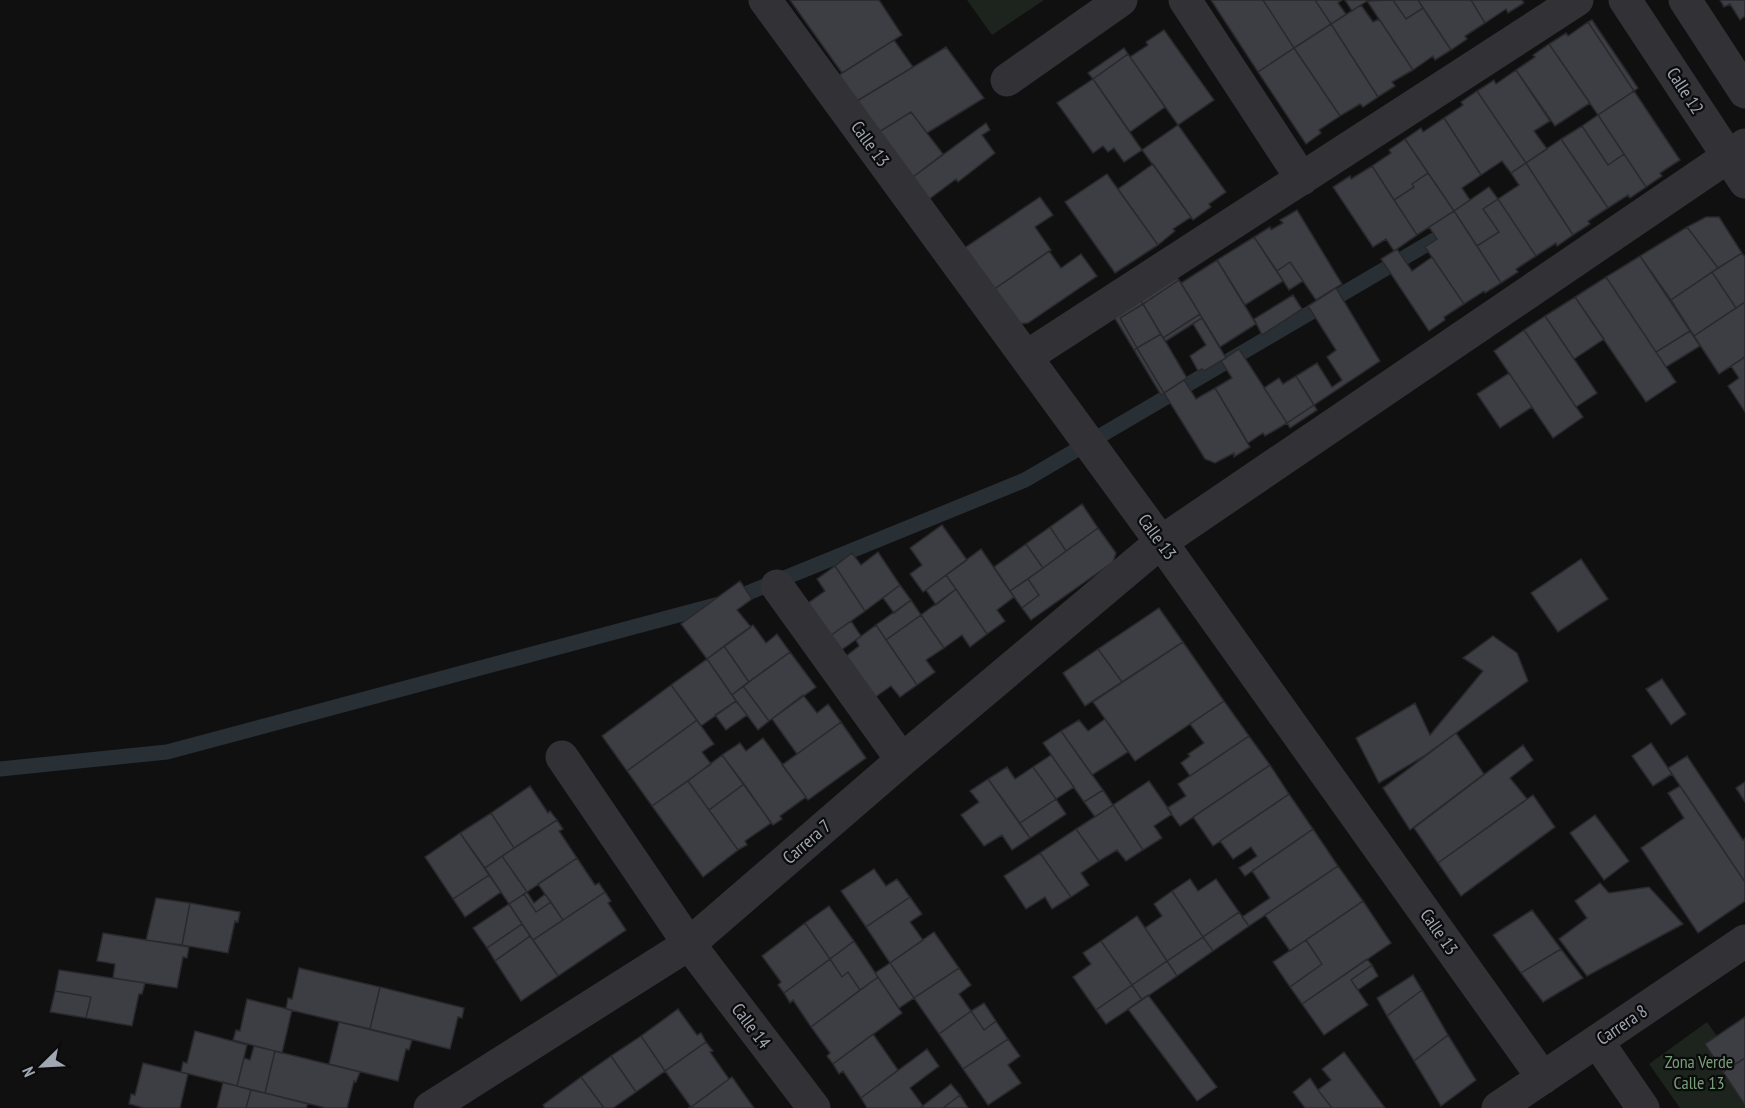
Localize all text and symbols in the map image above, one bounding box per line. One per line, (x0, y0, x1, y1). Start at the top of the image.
street label: Calle 12 (1662, 63, 1709, 118)
street label: Calle 13 (846, 116, 895, 171)
street label: Calle 13 (1133, 509, 1182, 564)
street label: Carrera 7 (778, 814, 836, 869)
street label: Calle 13 (1415, 904, 1463, 959)
street label: Calle 14 (727, 998, 776, 1053)
street label: Carrera 8 (1592, 999, 1652, 1050)
north arrow (12, 1036, 72, 1096)
park label: Zona Verde Calle 13 (1665, 1050, 1733, 1094)
text: N (17, 1064, 39, 1080)

